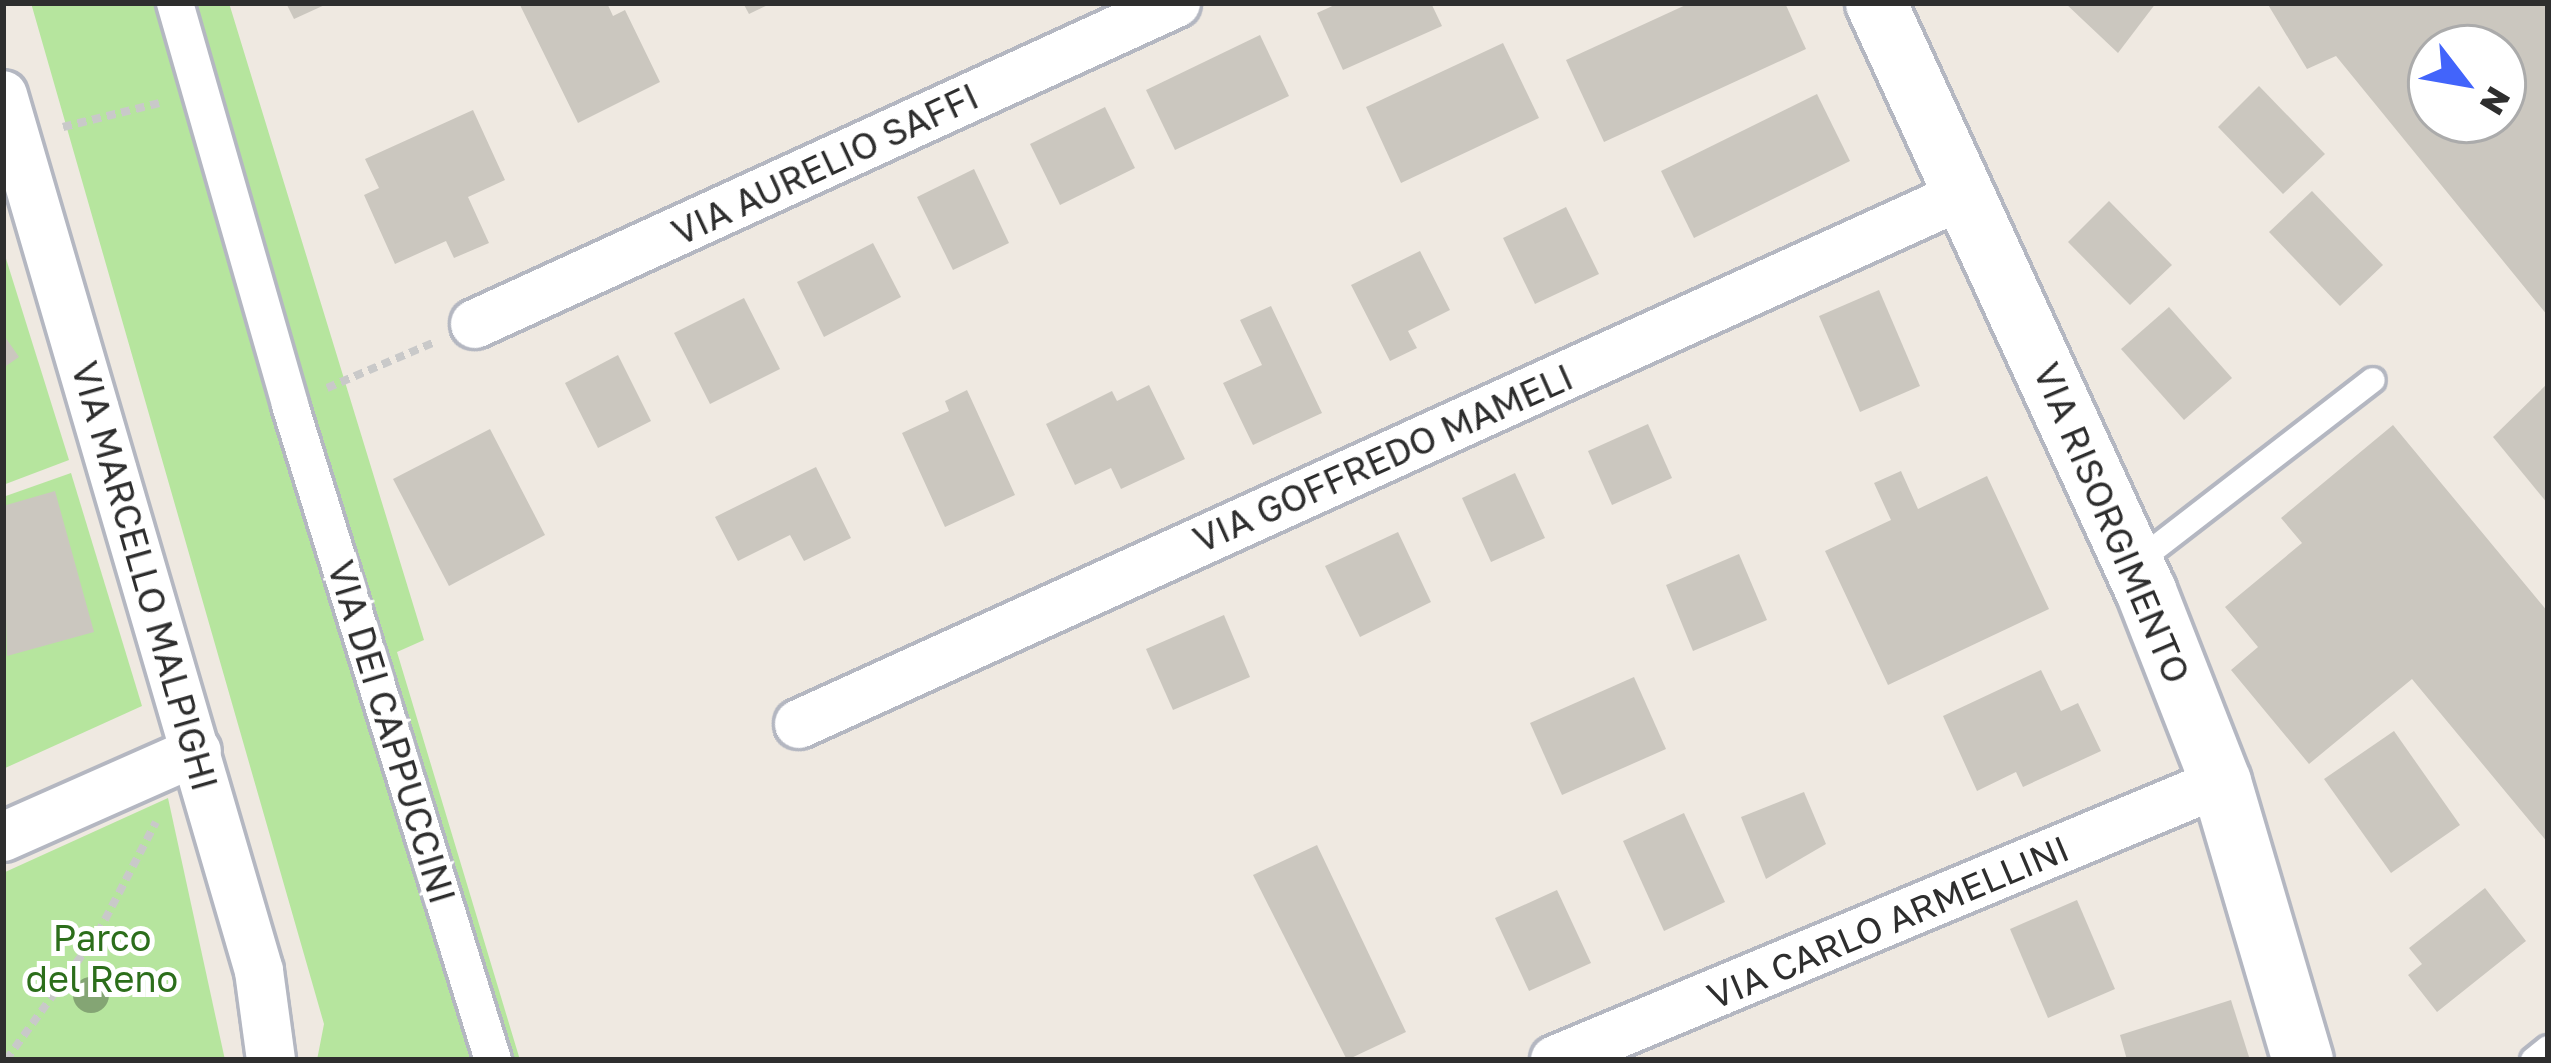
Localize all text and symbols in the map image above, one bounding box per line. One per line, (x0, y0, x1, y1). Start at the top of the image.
north arrow (2407, 24, 2527, 144)
street label: VIA AURELIO SAFFI (665, 74, 985, 254)
text: N (2473, 80, 2519, 122)
street label: VIA GOFFREDO MAMELI (1187, 355, 1579, 561)
street label: VIA MARCELLO MALPIGHI (63, 356, 227, 796)
street label: VIA RISORGIMENTO (2025, 356, 2199, 690)
street label: VIA DEI CAPPUCCINI (319, 555, 465, 909)
street label: VIA CARLO ARMELLINI (1701, 826, 2075, 1018)
park label: Parco del Reno (26, 915, 178, 1000)

